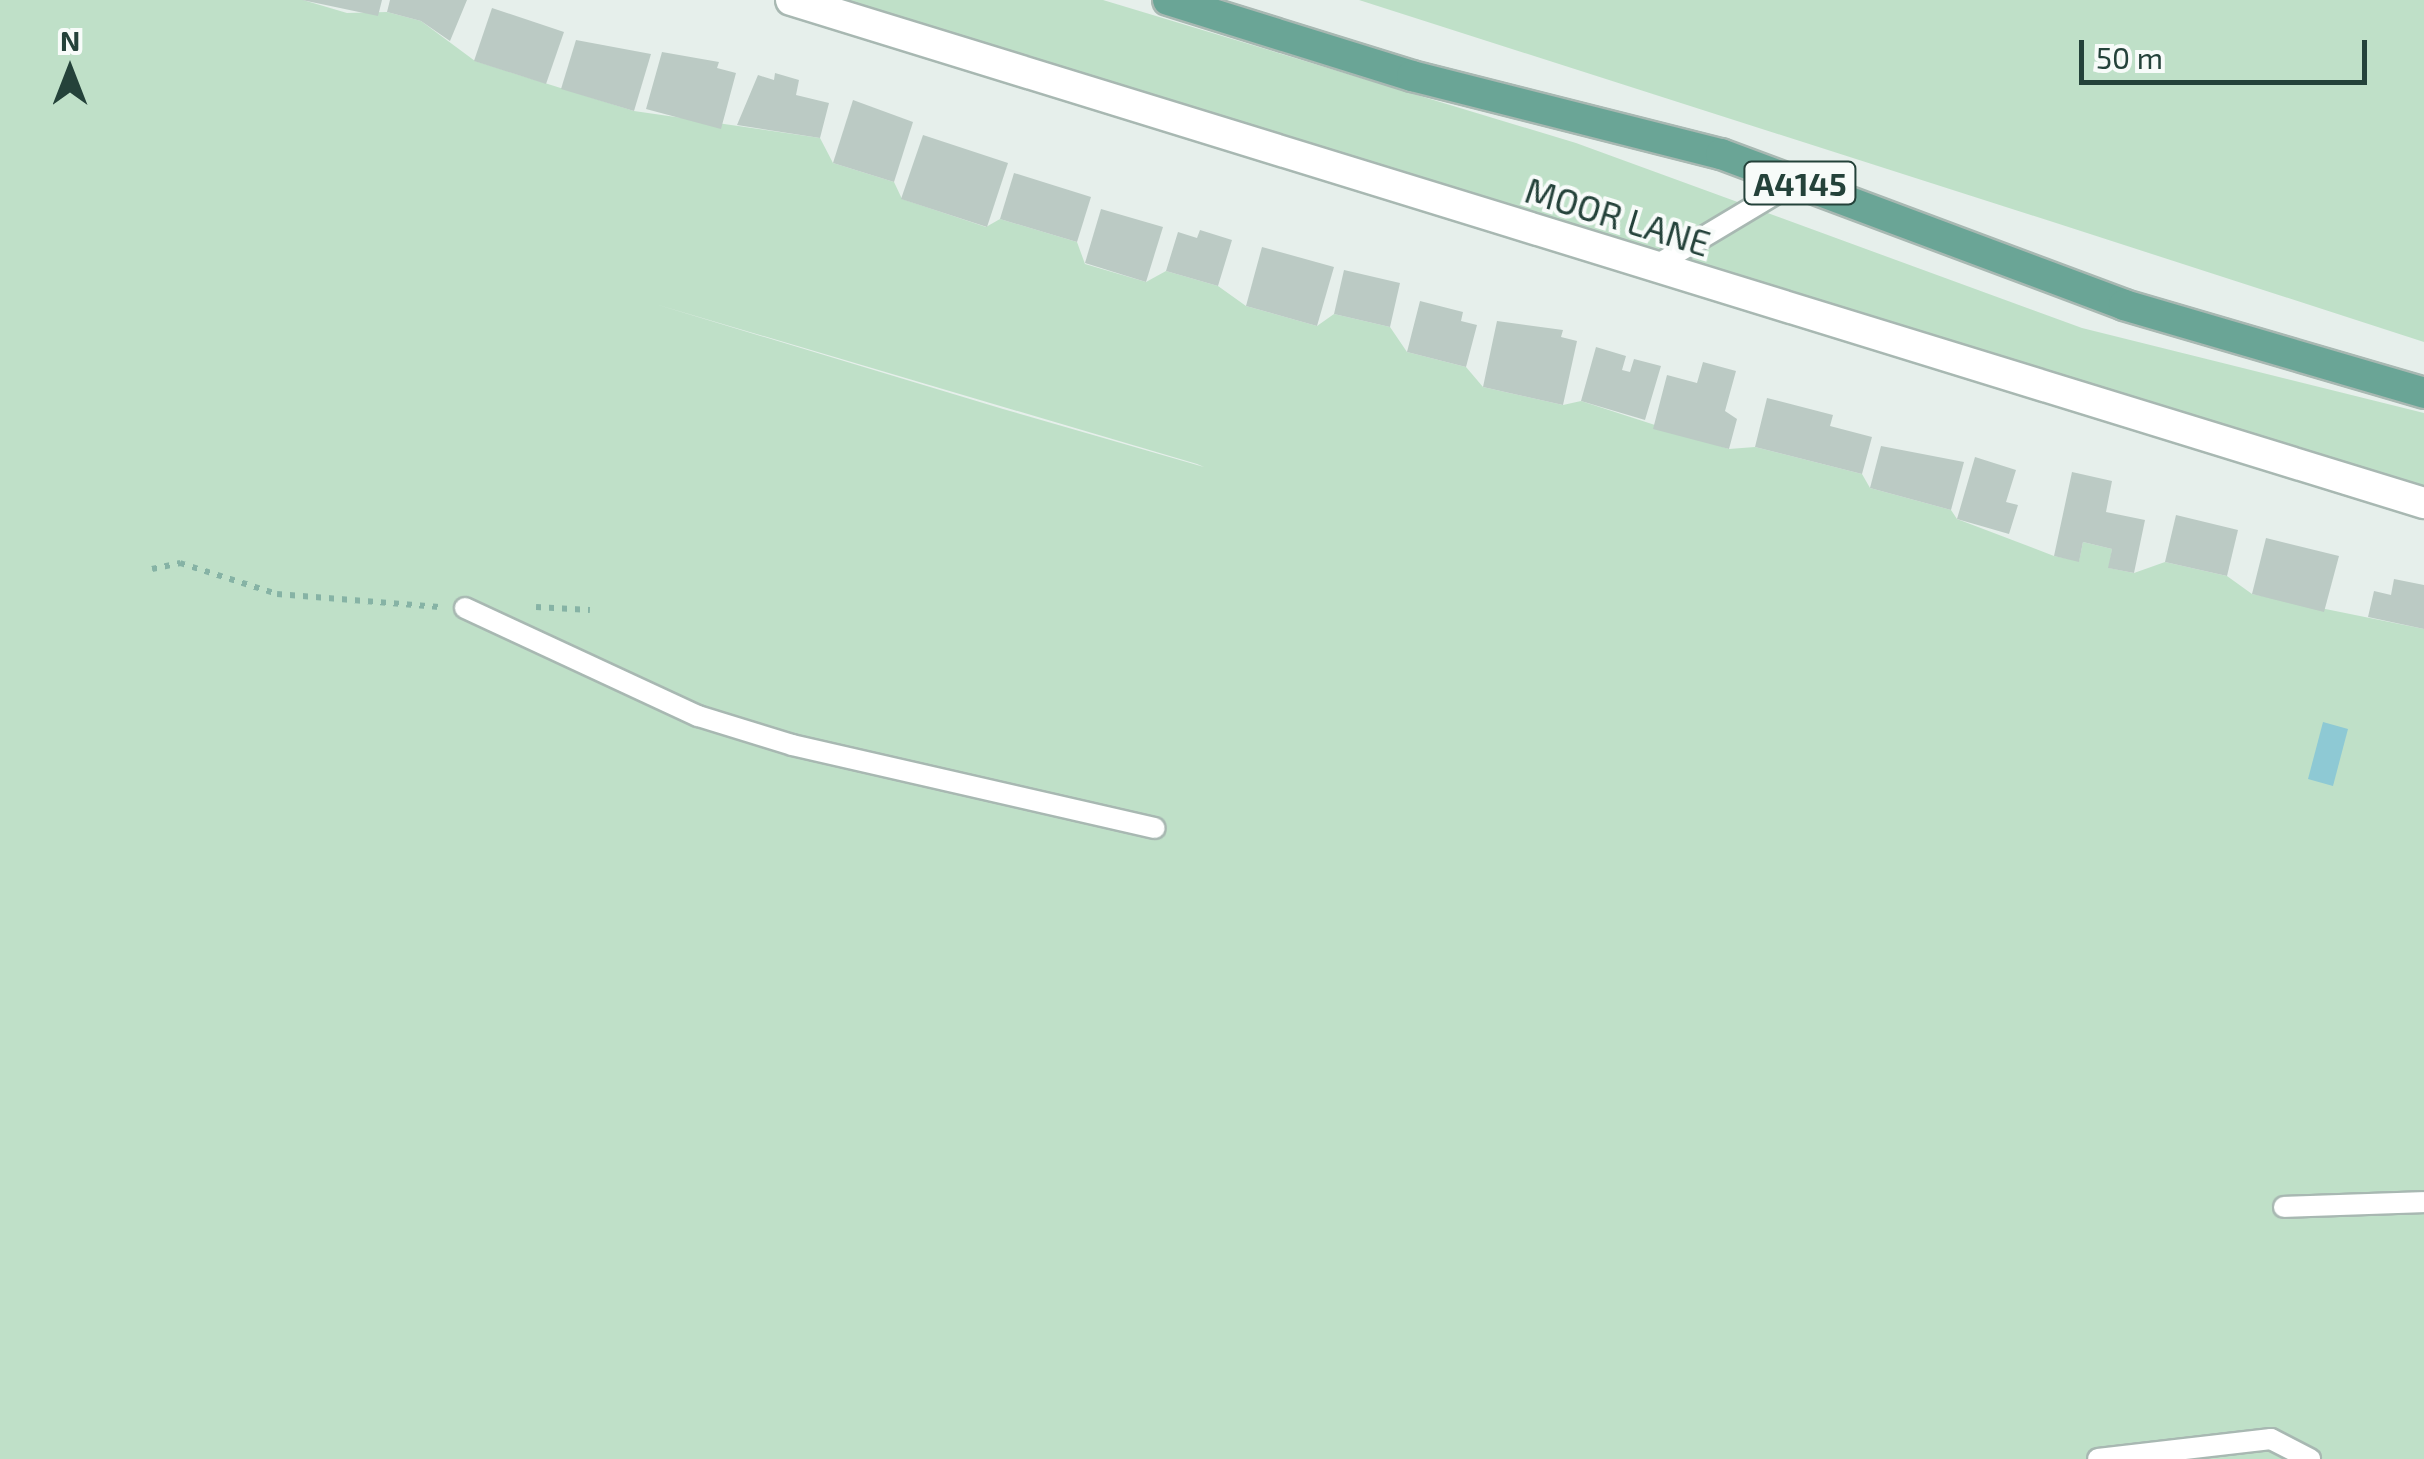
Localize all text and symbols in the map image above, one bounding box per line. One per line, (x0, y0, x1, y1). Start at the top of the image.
north arrow (20, 20, 120, 120)
scale bar (2084, 20, 2372, 82)
text: N (60, 23, 80, 57)
text: 50 m (2096, 39, 2163, 75)
road number: A4145 (1742, 156, 1858, 210)
street label: MOOR LANE (1521, 168, 1715, 264)

